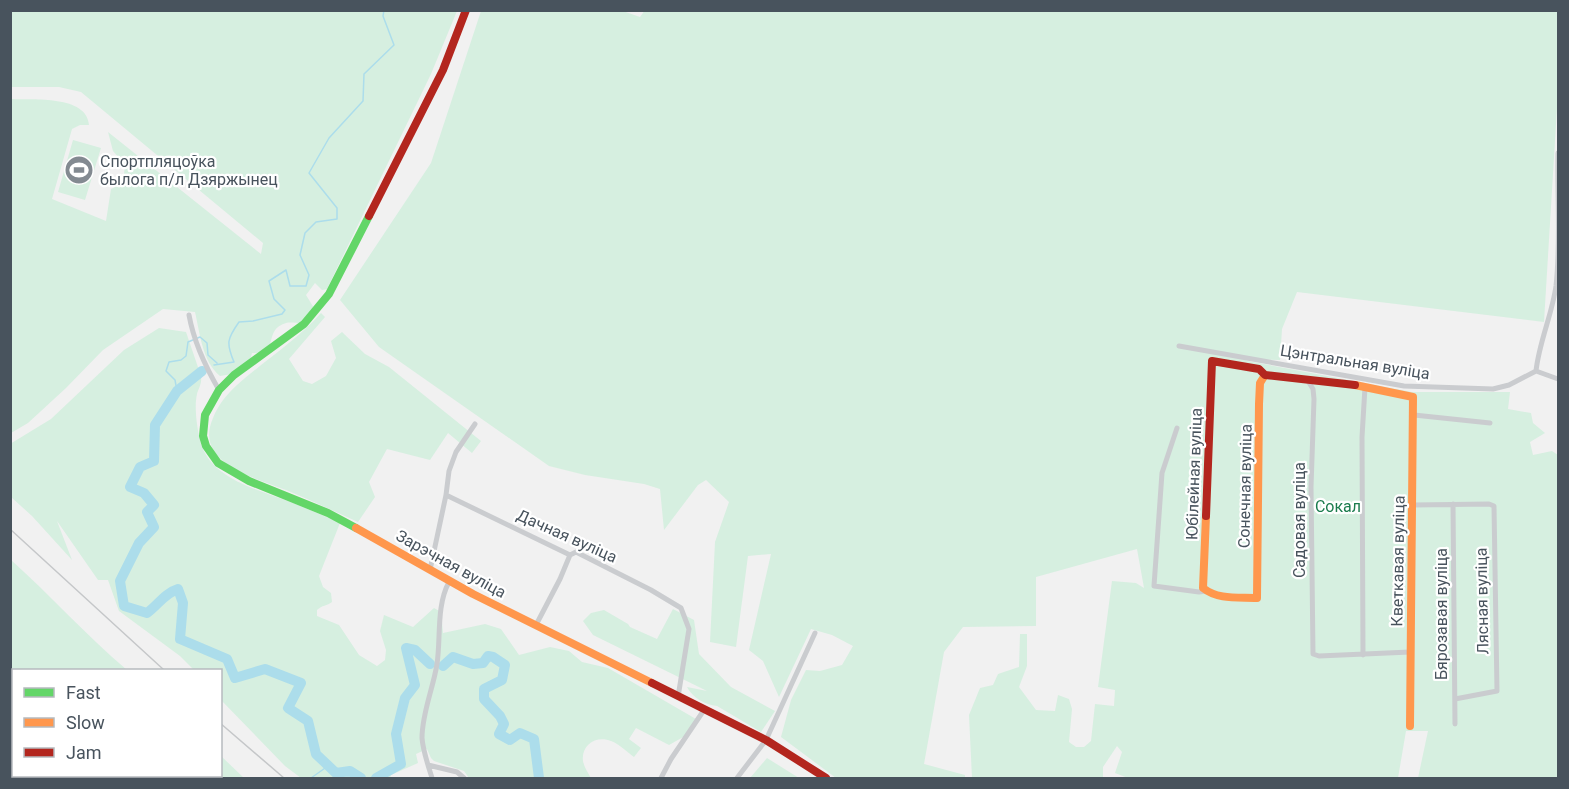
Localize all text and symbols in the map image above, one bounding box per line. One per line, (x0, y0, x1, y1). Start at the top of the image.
place label: Спортпляцоўка былога п/л Дзяржынец (100, 152, 278, 189)
sports icon: Спортпляцоўка былога п/л Дзяржынец (63, 154, 95, 186)
street label: Цэнтральная вуліца (1279, 341, 1431, 383)
street label: Юбілейная вуліца (1182, 408, 1206, 540)
street label: Сонечная вуліца (1234, 424, 1256, 548)
street label: Садовая вуліца (1290, 462, 1309, 578)
street label: Кветкавая вуліца (1387, 495, 1409, 627)
park label: Сокал (1315, 497, 1361, 516)
street label: Дачная вуліца (514, 505, 620, 567)
street label: Зарэчная вуліца (393, 526, 509, 602)
street label: Лясная вуліца (1472, 547, 1492, 655)
street label: Бярозавая вуліца (1432, 548, 1451, 680)
legend (12, 669, 222, 777)
text: Fast (66, 682, 101, 703)
text: Slow (66, 712, 105, 733)
text: Jam (66, 742, 102, 763)

